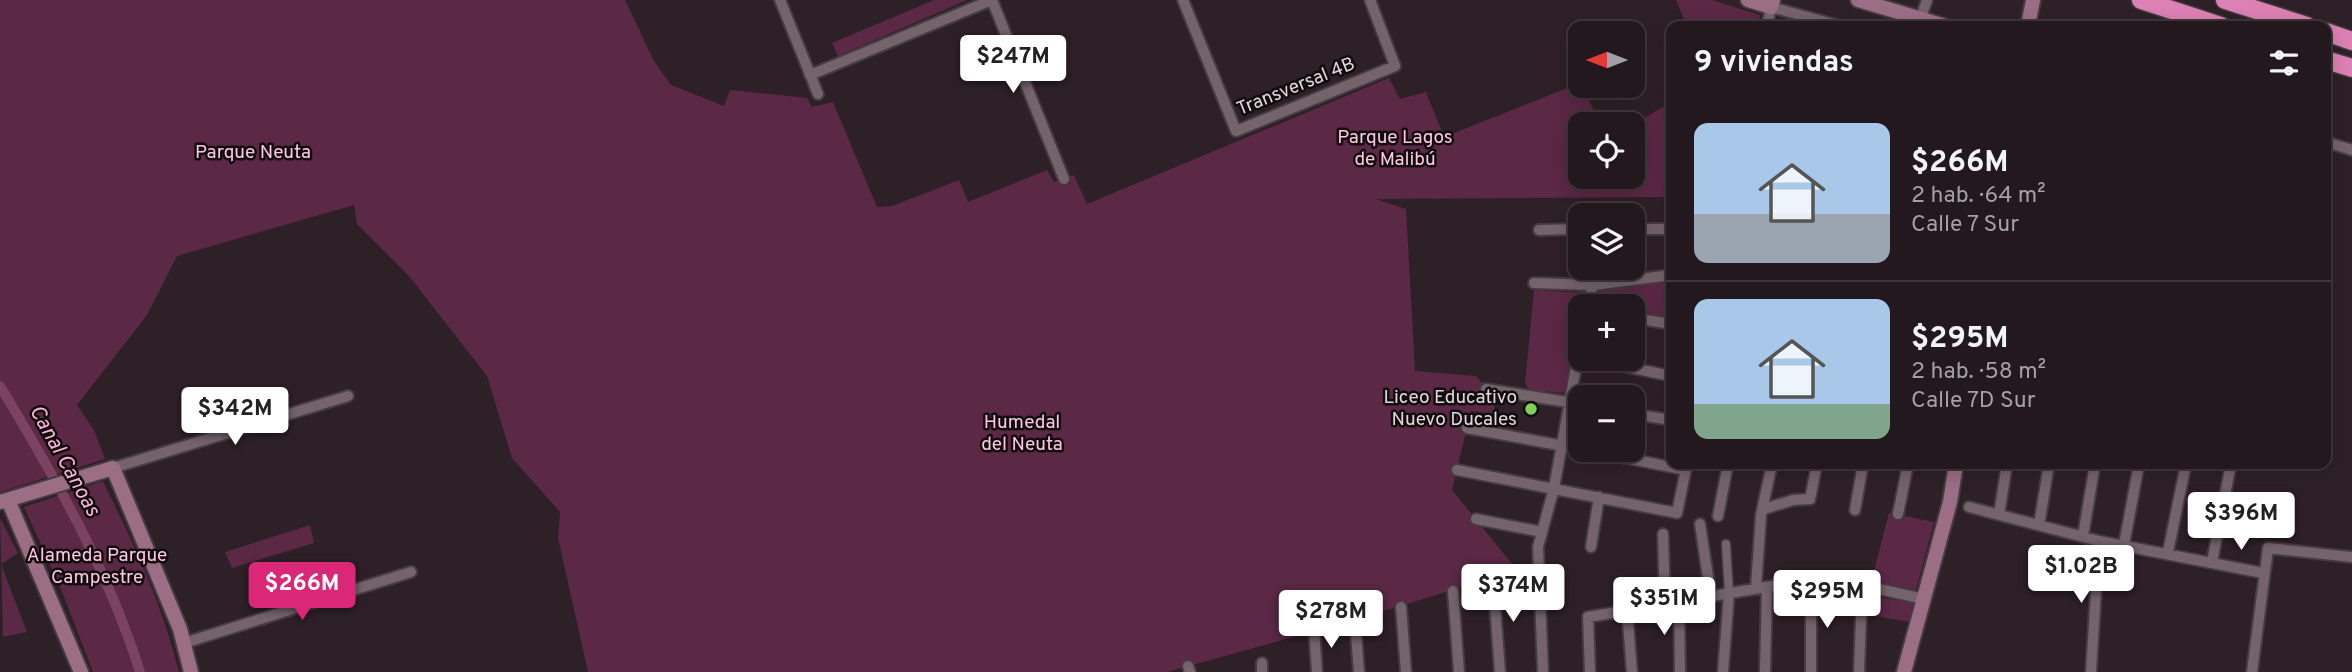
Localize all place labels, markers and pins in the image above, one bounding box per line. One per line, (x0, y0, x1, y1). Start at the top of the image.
pin: $247M (964, 36, 1062, 95)
place label: Liceo Educativo Nuevo Ducales (1383, 386, 1517, 432)
pin: $342M (186, 388, 284, 447)
marker: Liceo Educativo Nuevo Ducales (1523, 401, 1539, 417)
pin: $396M (2192, 492, 2290, 552)
pin: $1.02B (2024, 546, 2138, 605)
pin: $266M (253, 562, 351, 622)
pin: $374M (1464, 564, 1562, 624)
pin: $295M (1778, 570, 1876, 630)
pin: $351M (1615, 578, 1713, 637)
pin: $278M (1282, 590, 1380, 650)

